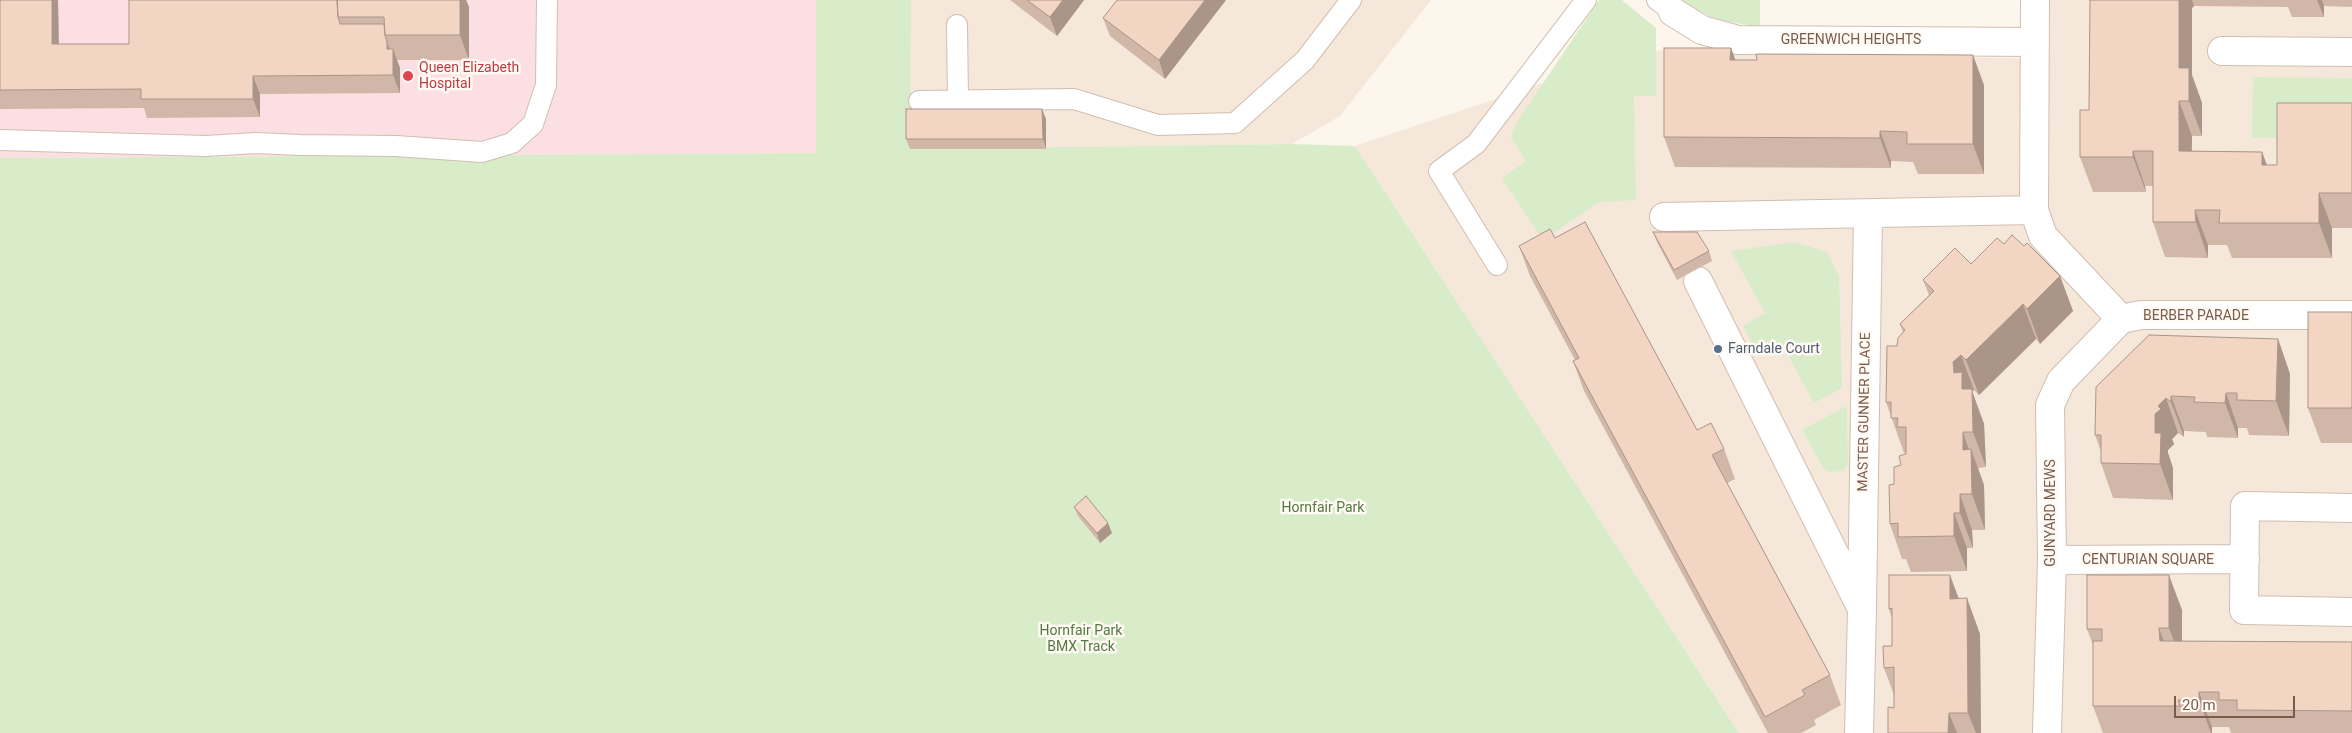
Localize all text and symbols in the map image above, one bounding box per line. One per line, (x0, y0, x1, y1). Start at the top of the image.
street label: GREENWICH HEIGHTS (1781, 32, 1921, 48)
place label: Queen Elizabeth Hospital (419, 60, 519, 92)
marker: Queen Elizabeth Hospital (401, 69, 415, 83)
street label: BERBER PARADE (2143, 308, 2249, 324)
street label: MASTER GUNNER PLACE (1855, 332, 1875, 492)
place label: Farndale Court (1728, 341, 1820, 357)
marker: Farndale Court (1712, 343, 1724, 355)
street label: GUNYARD MEWS (2043, 459, 2059, 567)
park label: Hornfair Park (1282, 500, 1364, 516)
street label: CENTURIAN SQUARE (2082, 552, 2214, 568)
park label: Hornfair Park BMX Track (1040, 623, 1122, 656)
scale bar (2177, 686, 2298, 718)
text: 20 m (2182, 696, 2216, 714)

